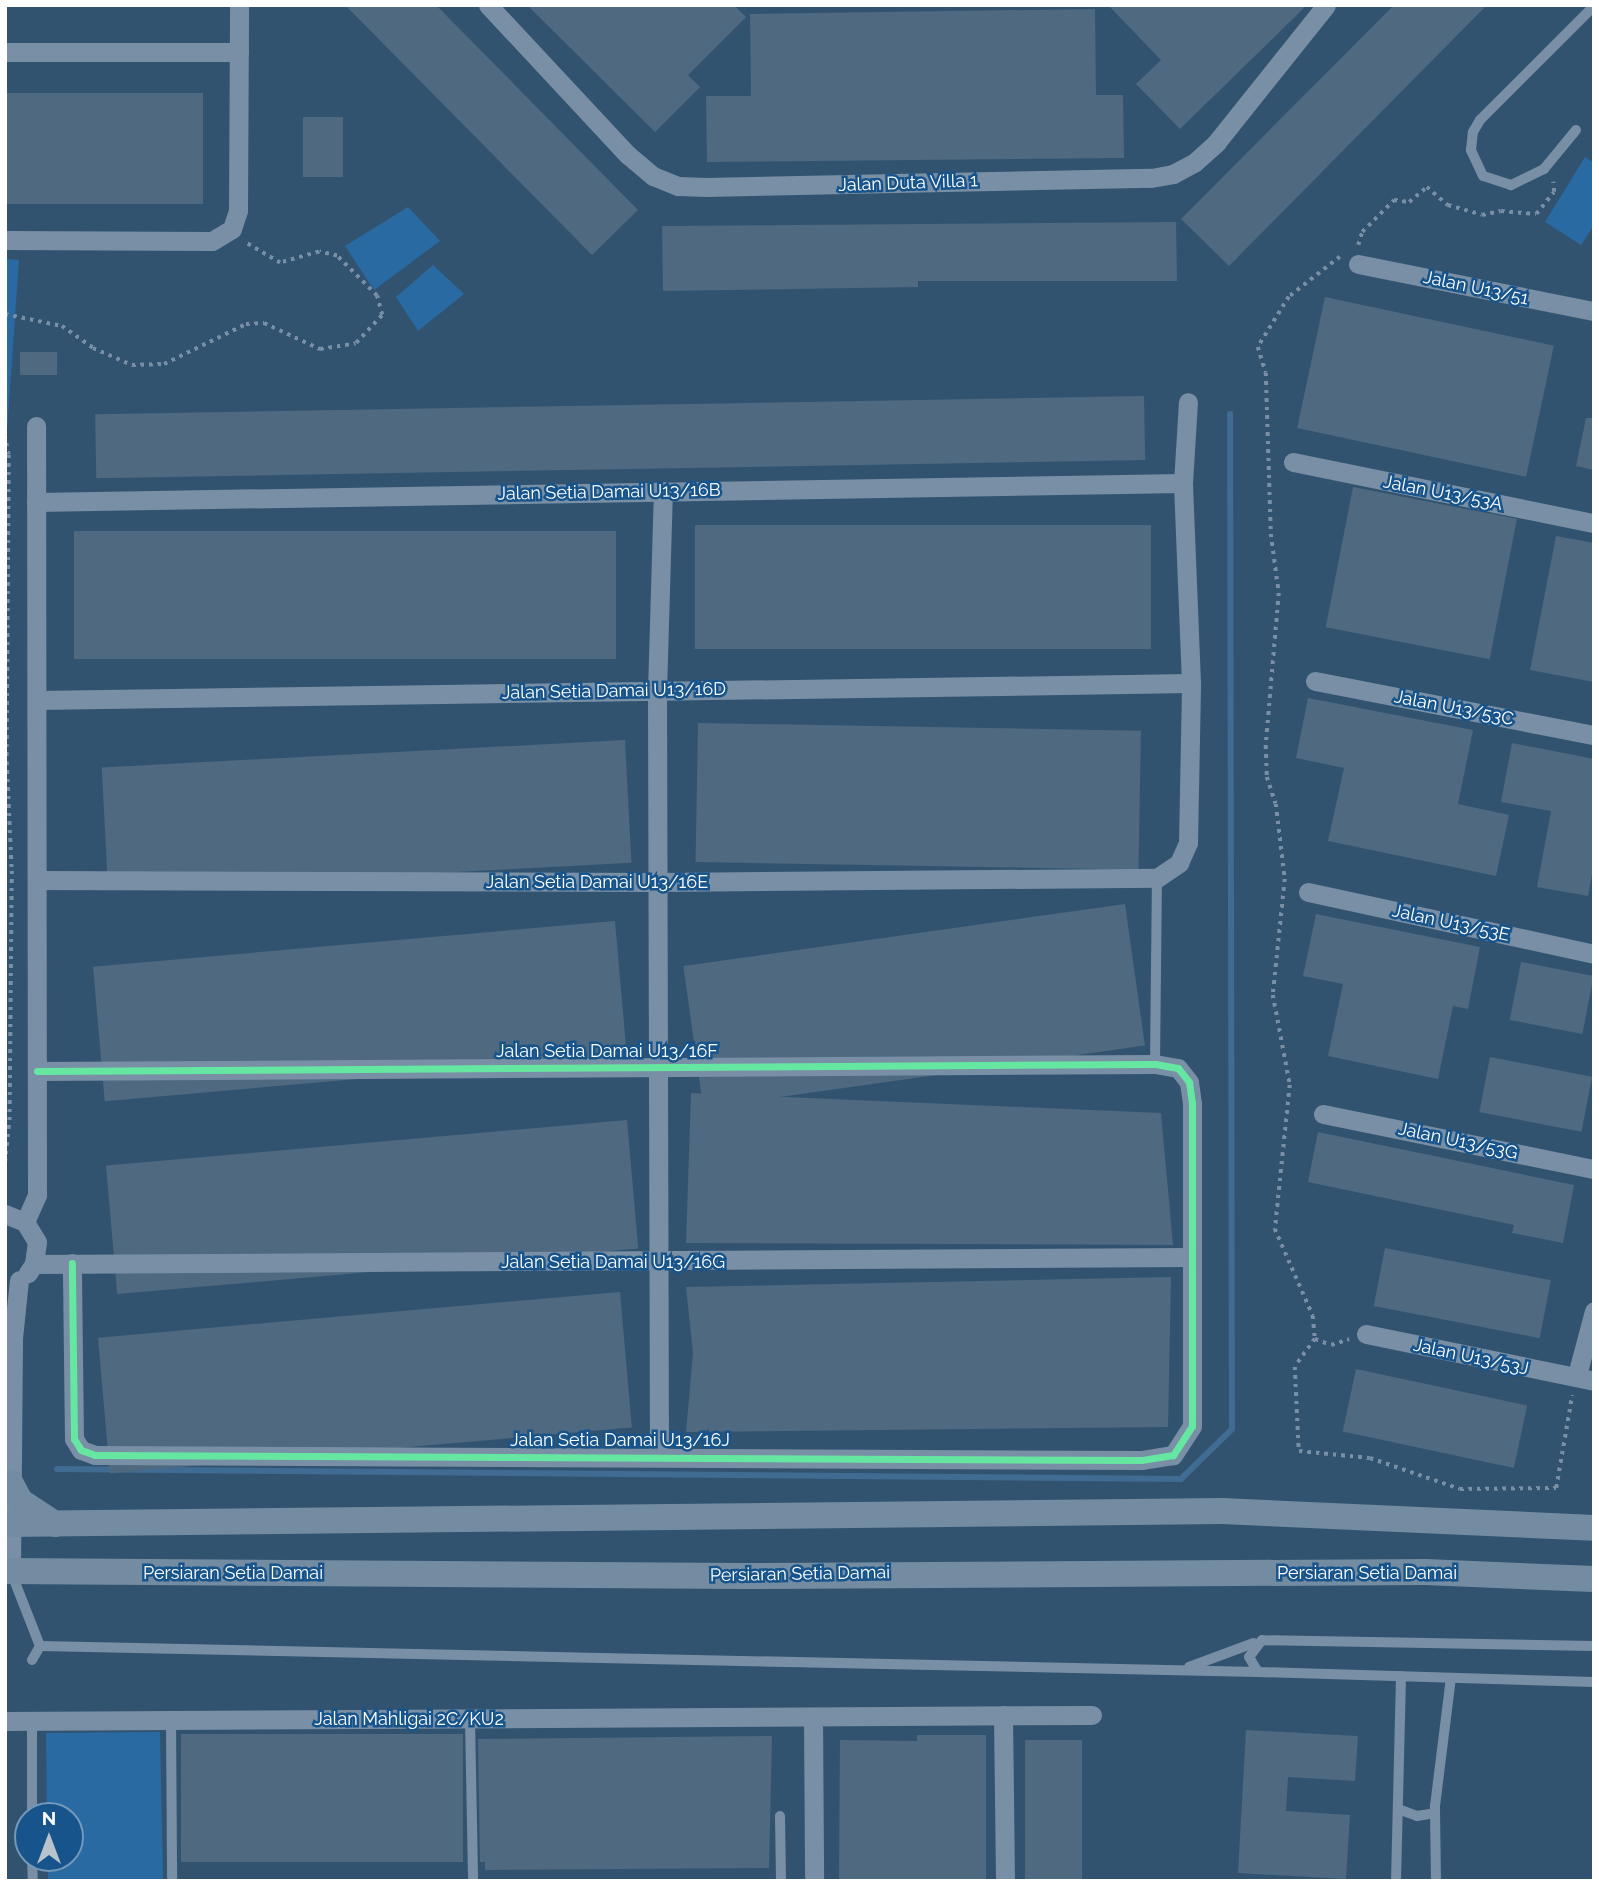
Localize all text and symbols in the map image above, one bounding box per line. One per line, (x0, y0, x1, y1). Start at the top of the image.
street label: Jalan Duta Villa 1 (838, 170, 978, 196)
street label: Jalan U13/51 (1422, 266, 1530, 310)
street label: Jalan U13/53A (1382, 471, 1504, 515)
street label: Jalan Setia Damai U13/16B (497, 479, 721, 505)
street label: Jalan Setia Damai U13/16D (502, 678, 726, 704)
street label: Jalan U13/53C (1393, 686, 1515, 730)
street label: Jalan Setia Damai U13/16E (486, 871, 708, 893)
street label: Jalan U13/53E (1390, 900, 1512, 946)
street label: Jalan Setia Damai U13/16F (496, 1040, 718, 1062)
street label: Jalan U13/53G (1396, 1118, 1520, 1164)
street label: Jalan Setia Damai U13/16G (501, 1251, 725, 1273)
street label: Jalan U13/53J (1411, 1334, 1531, 1380)
street label: Jalan Setia Damai U13/16J (510, 1429, 730, 1451)
street label: Persiaran Setia Damai (143, 1562, 323, 1584)
street label: Persiaran Setia Damai (710, 1562, 890, 1586)
street label: Persiaran Setia Damai (1277, 1562, 1457, 1584)
street label: Jalan Mahligai 2C/KU2 (314, 1708, 504, 1730)
north arrow (14, 1802, 84, 1872)
text: N (42, 1807, 56, 1829)

